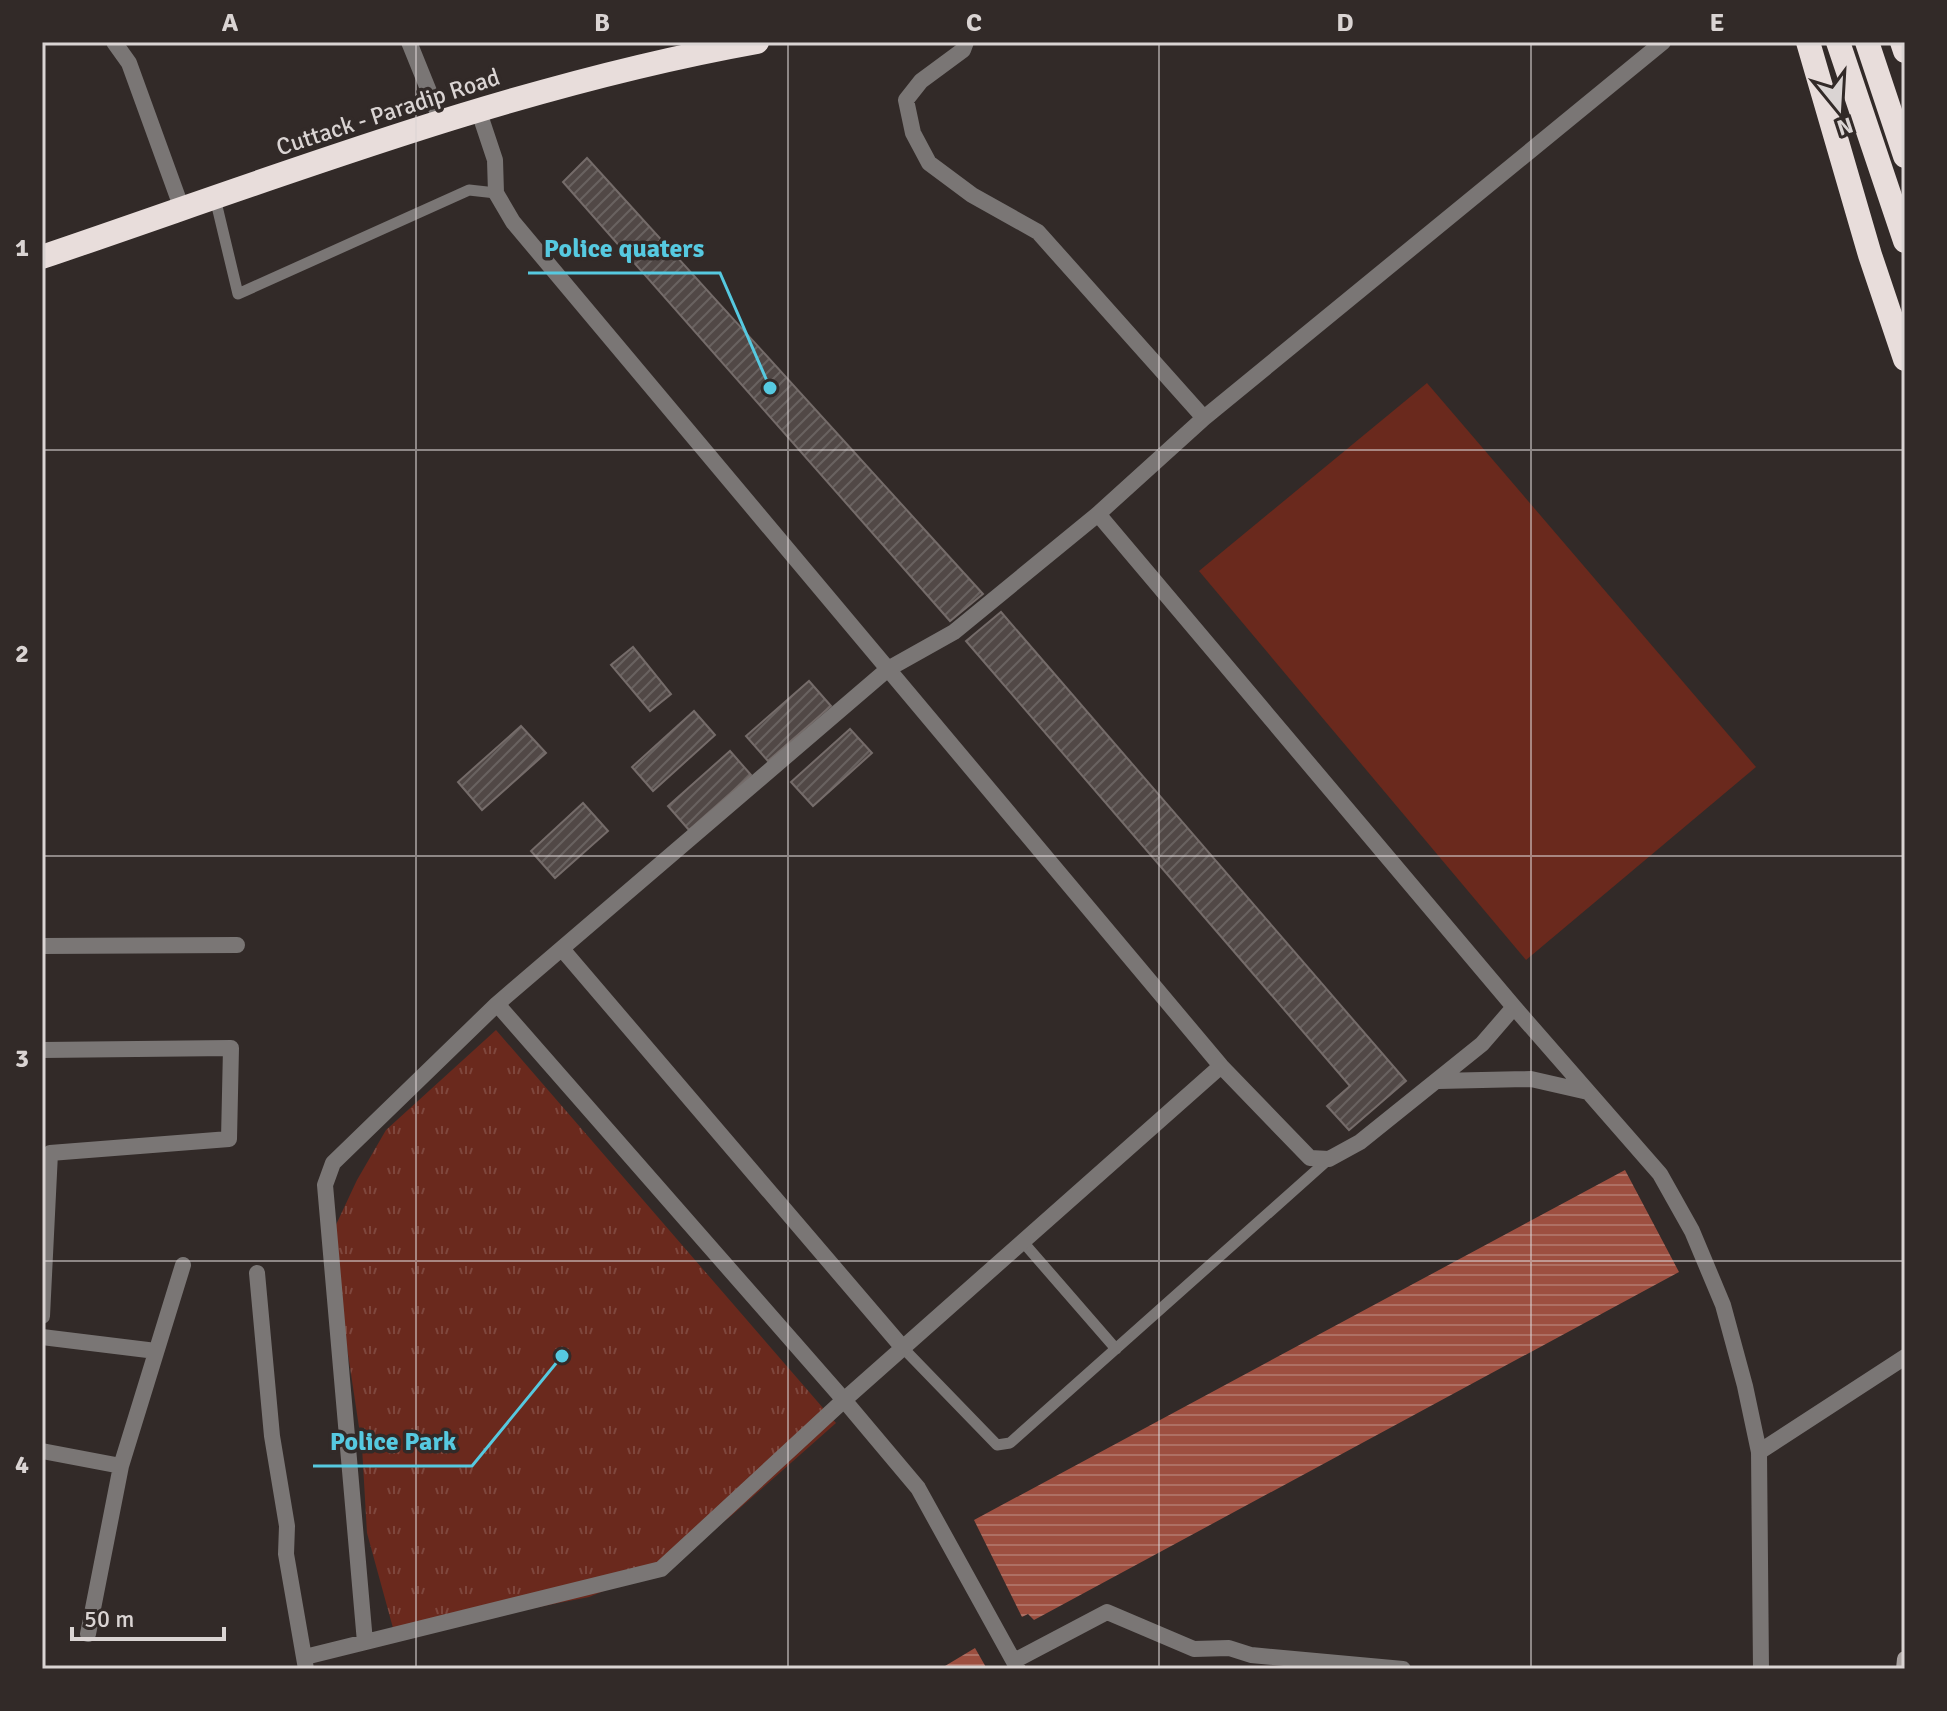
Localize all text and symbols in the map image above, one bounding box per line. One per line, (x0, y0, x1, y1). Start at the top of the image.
text: A (222, 7, 239, 39)
text: B (594, 7, 610, 39)
text: C (966, 7, 982, 39)
text: D (1336, 7, 1354, 39)
text: E (1710, 7, 1724, 39)
street label: Cuttack - Paradip Road (272, 62, 504, 162)
north arrow (1799, 68, 1879, 148)
text: N (1834, 111, 1856, 142)
callout: Police quaters (528, 223, 720, 273)
text: 1 (15, 232, 29, 264)
text: Police quaters (544, 233, 704, 265)
text: 2 (15, 638, 29, 670)
text: 3 (15, 1043, 29, 1075)
callout: Police Park (313, 1416, 472, 1466)
text: Police Park (330, 1426, 457, 1458)
text: 4 (15, 1449, 29, 1481)
scale bar (72, 1591, 224, 1641)
text: 50 m (84, 1604, 134, 1634)

